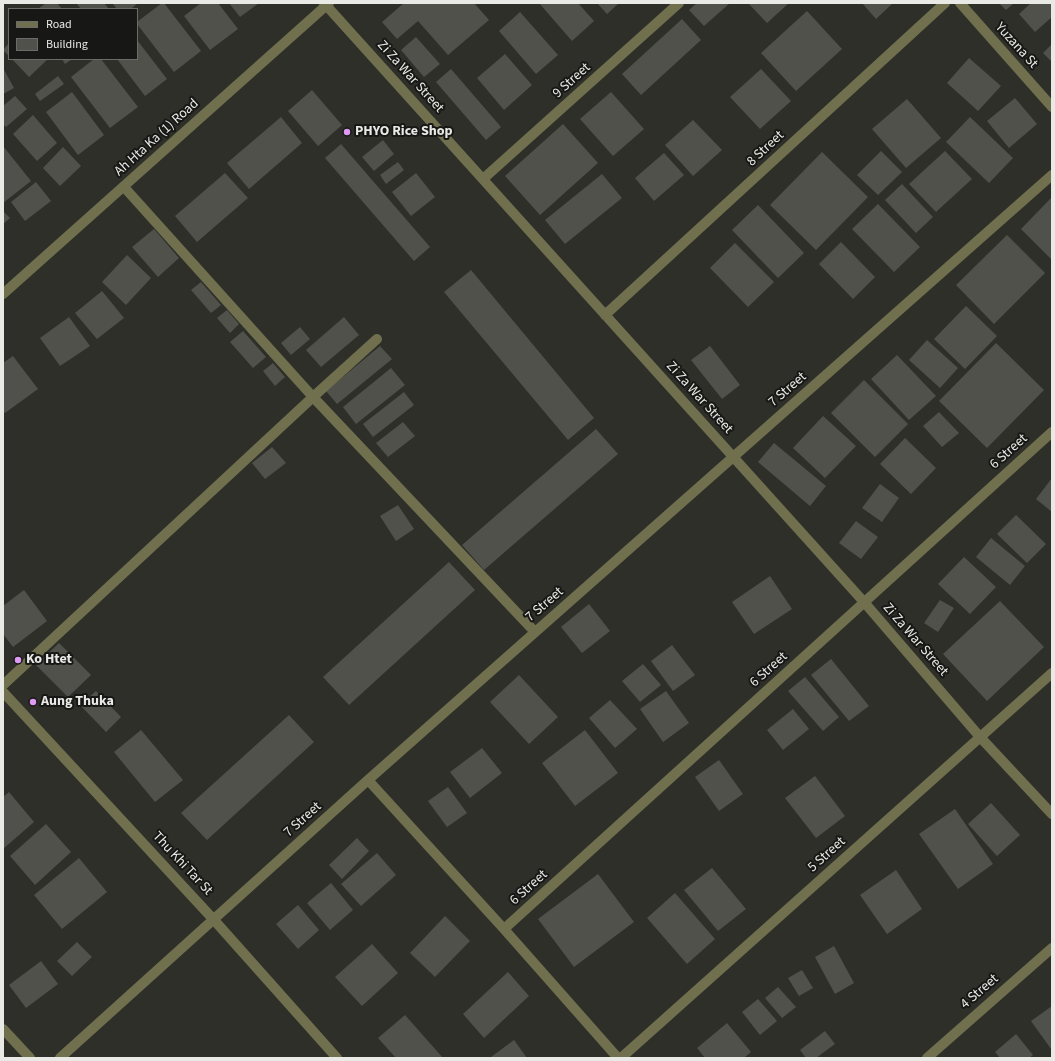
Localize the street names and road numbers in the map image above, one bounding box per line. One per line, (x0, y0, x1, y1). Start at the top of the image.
street label: Yuzana St (991, 20, 1041, 72)
street label: Zi Za War Street (373, 37, 447, 117)
street label: 9 Street (550, 60, 594, 102)
street label: Ah Hta Ka (1) Road (111, 96, 203, 180)
street label: 8 Street (744, 128, 788, 170)
street label: Zi Za War Street (662, 358, 736, 438)
street label: 7 Street (766, 369, 810, 411)
street label: 6 Street (987, 431, 1031, 473)
street label: 7 Street (523, 584, 567, 626)
street label: Zi Za War Street (879, 600, 951, 680)
street label: 6 Street (747, 649, 791, 691)
street label: 7 Street (281, 799, 325, 841)
street label: Thu Khi Tar St (148, 829, 216, 899)
street label: 5 Street (805, 834, 849, 876)
street label: 6 Street (507, 867, 551, 909)
street label: 4 Street (958, 971, 1002, 1013)

